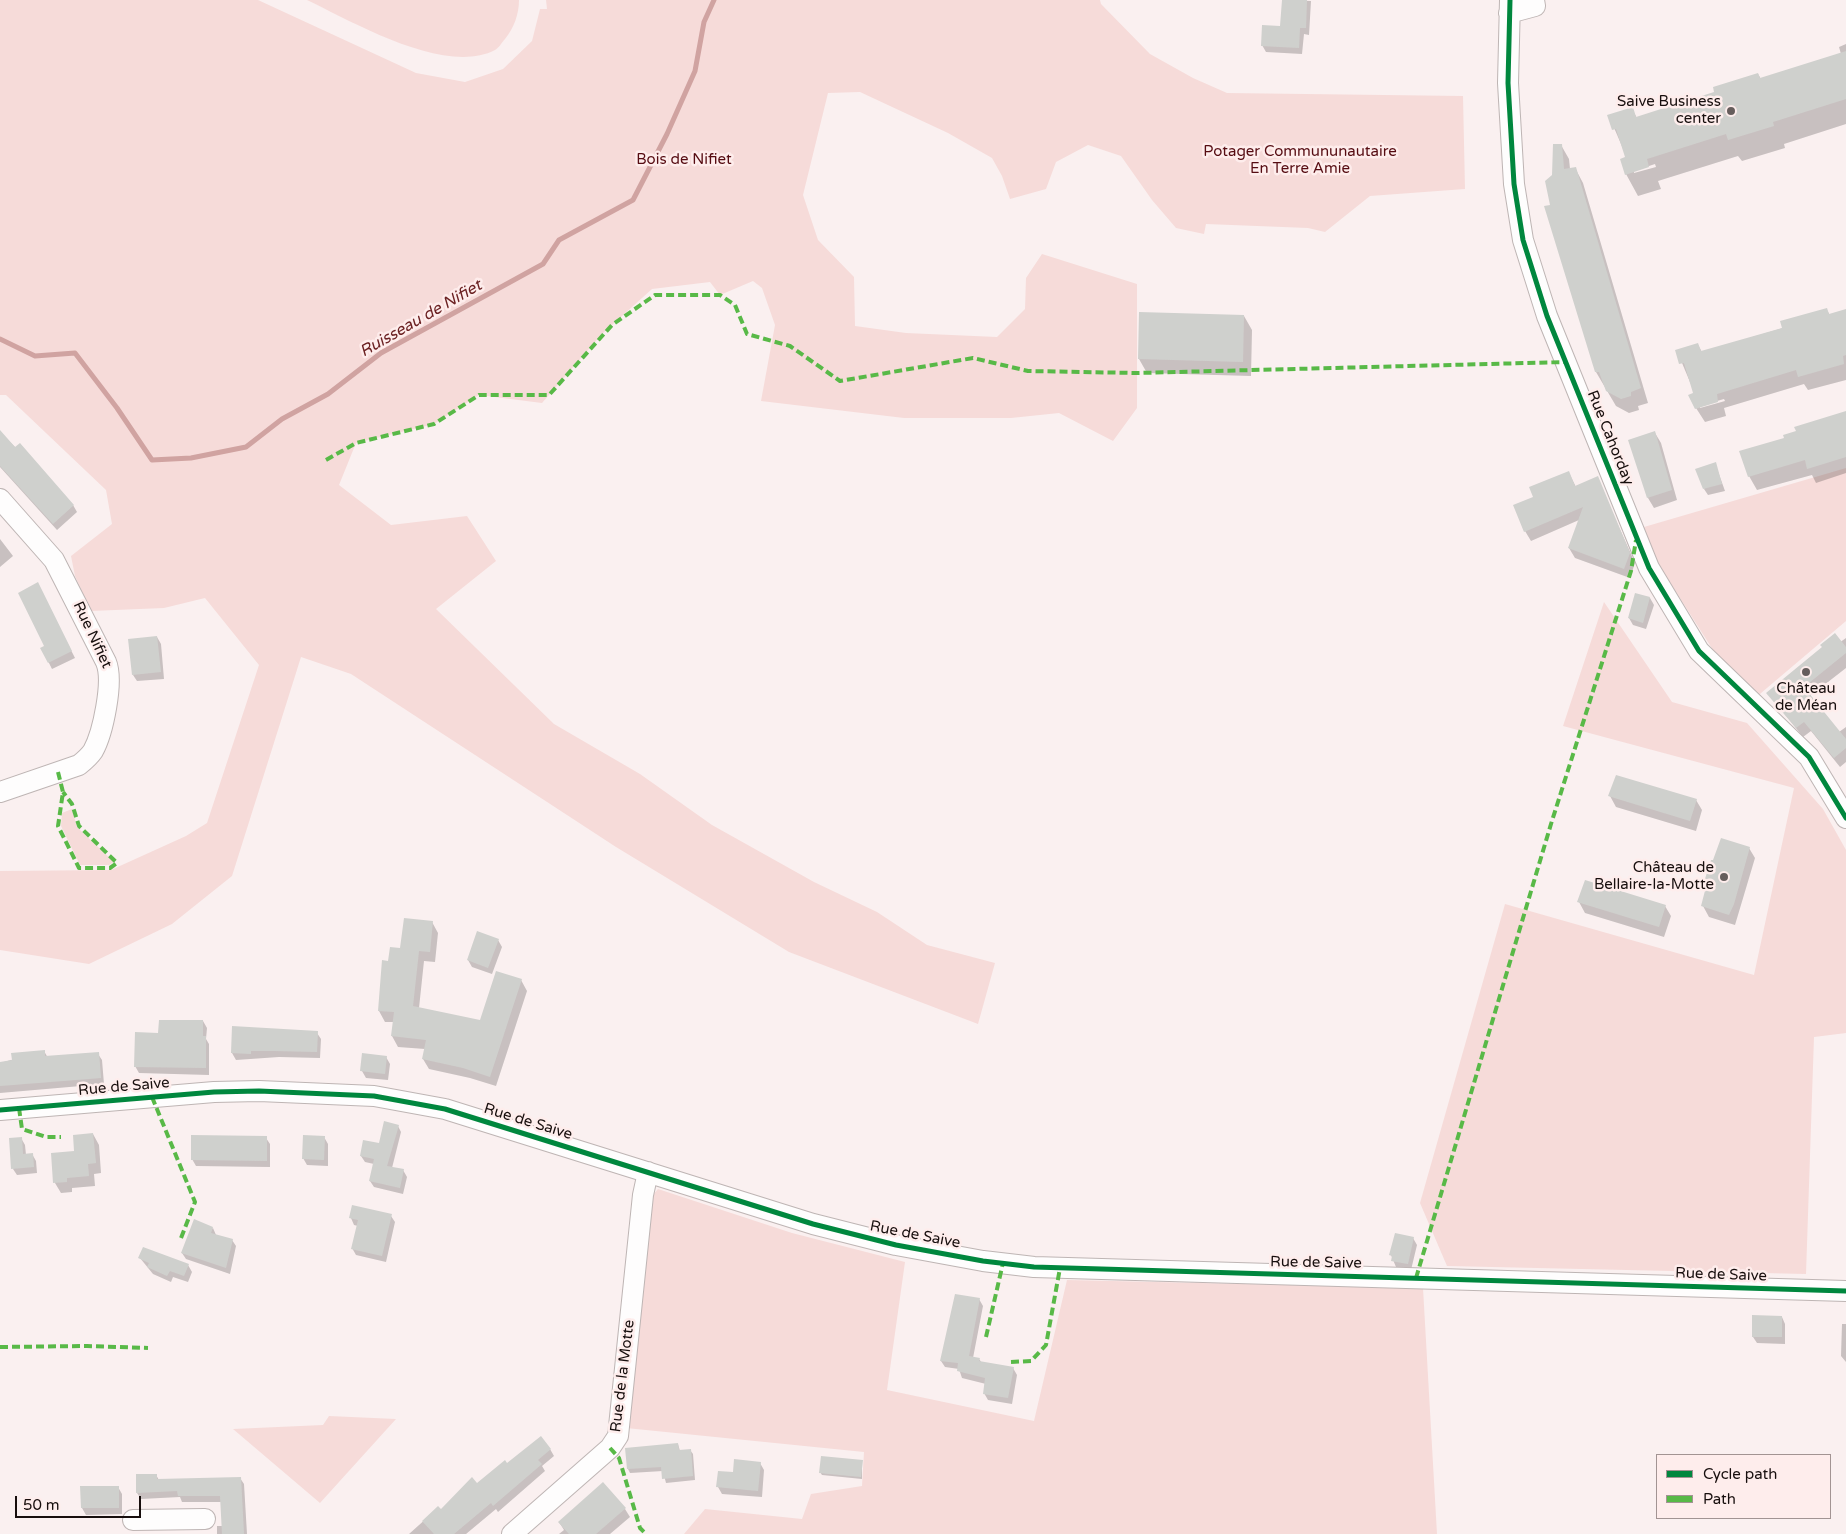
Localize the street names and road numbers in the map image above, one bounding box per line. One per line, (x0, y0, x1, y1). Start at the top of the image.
street label: Rue Cahorday (1583, 388, 1637, 488)
street label: Rue Nifiet (69, 599, 115, 671)
street label: Rue de Saive (77, 1074, 171, 1100)
street label: Rue de Saive (481, 1100, 575, 1144)
street label: Rue de Saive (868, 1217, 962, 1253)
street label: Rue de Saive (1270, 1253, 1362, 1273)
street label: Rue de Saive (1675, 1264, 1767, 1286)
street label: Rue de la Motte (607, 1319, 639, 1433)

